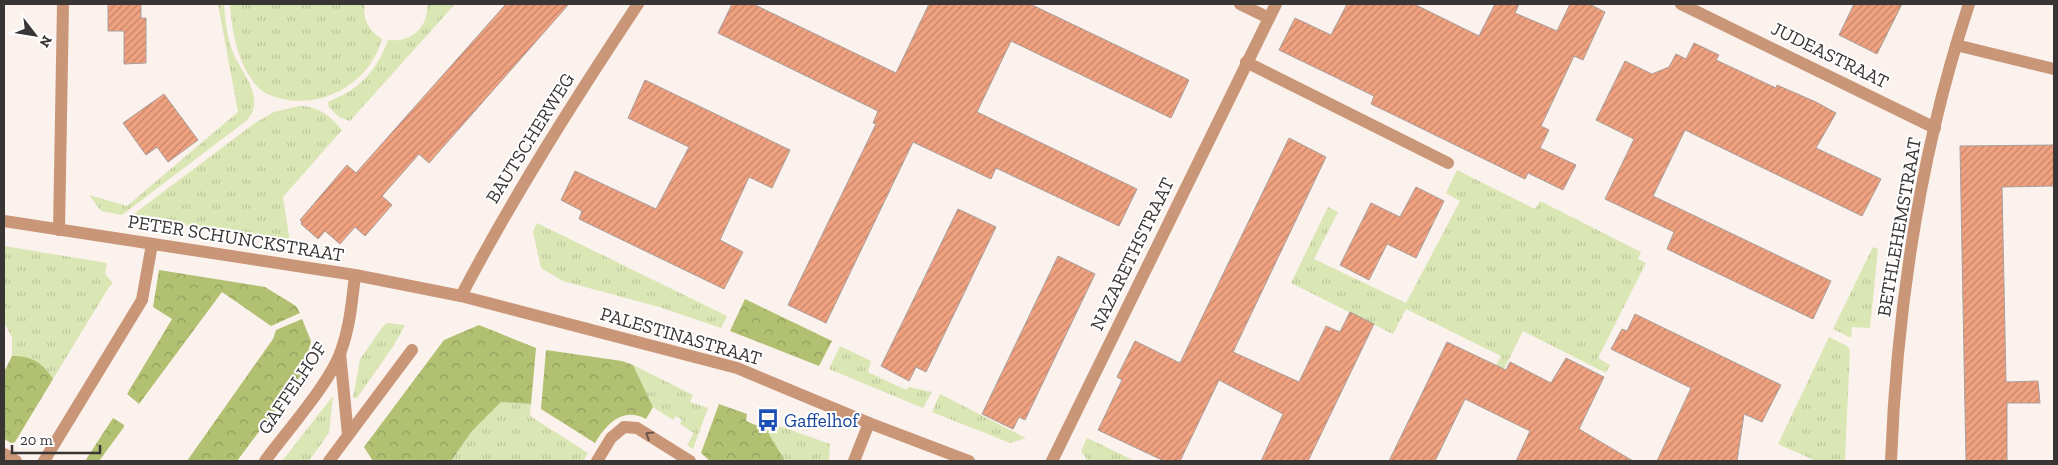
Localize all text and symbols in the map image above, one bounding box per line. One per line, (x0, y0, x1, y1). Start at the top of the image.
north arrow (10, 10, 60, 60)
street label: JUDEASTRAAT (1767, 17, 1893, 93)
text: N (36, 32, 56, 51)
street label: BAUTSCHERWEG (481, 69, 579, 207)
street label: BETHLEHEMSTRAAT (1872, 135, 1926, 318)
street label: NAZARETHSTRAAT (1085, 174, 1179, 334)
street label: PETER SCHUNCKSTRAAT (126, 210, 346, 266)
street label: PALESTINASTRAAT (598, 302, 765, 370)
street label: GAFFELHOF (253, 337, 331, 439)
bus stop icon: Gaffelhof (755, 407, 781, 433)
place label: Gaffelhof (784, 409, 860, 432)
scale bar (12, 422, 100, 454)
text: 20 m (20, 431, 53, 449)
one-way arrow (645, 432, 654, 442)

